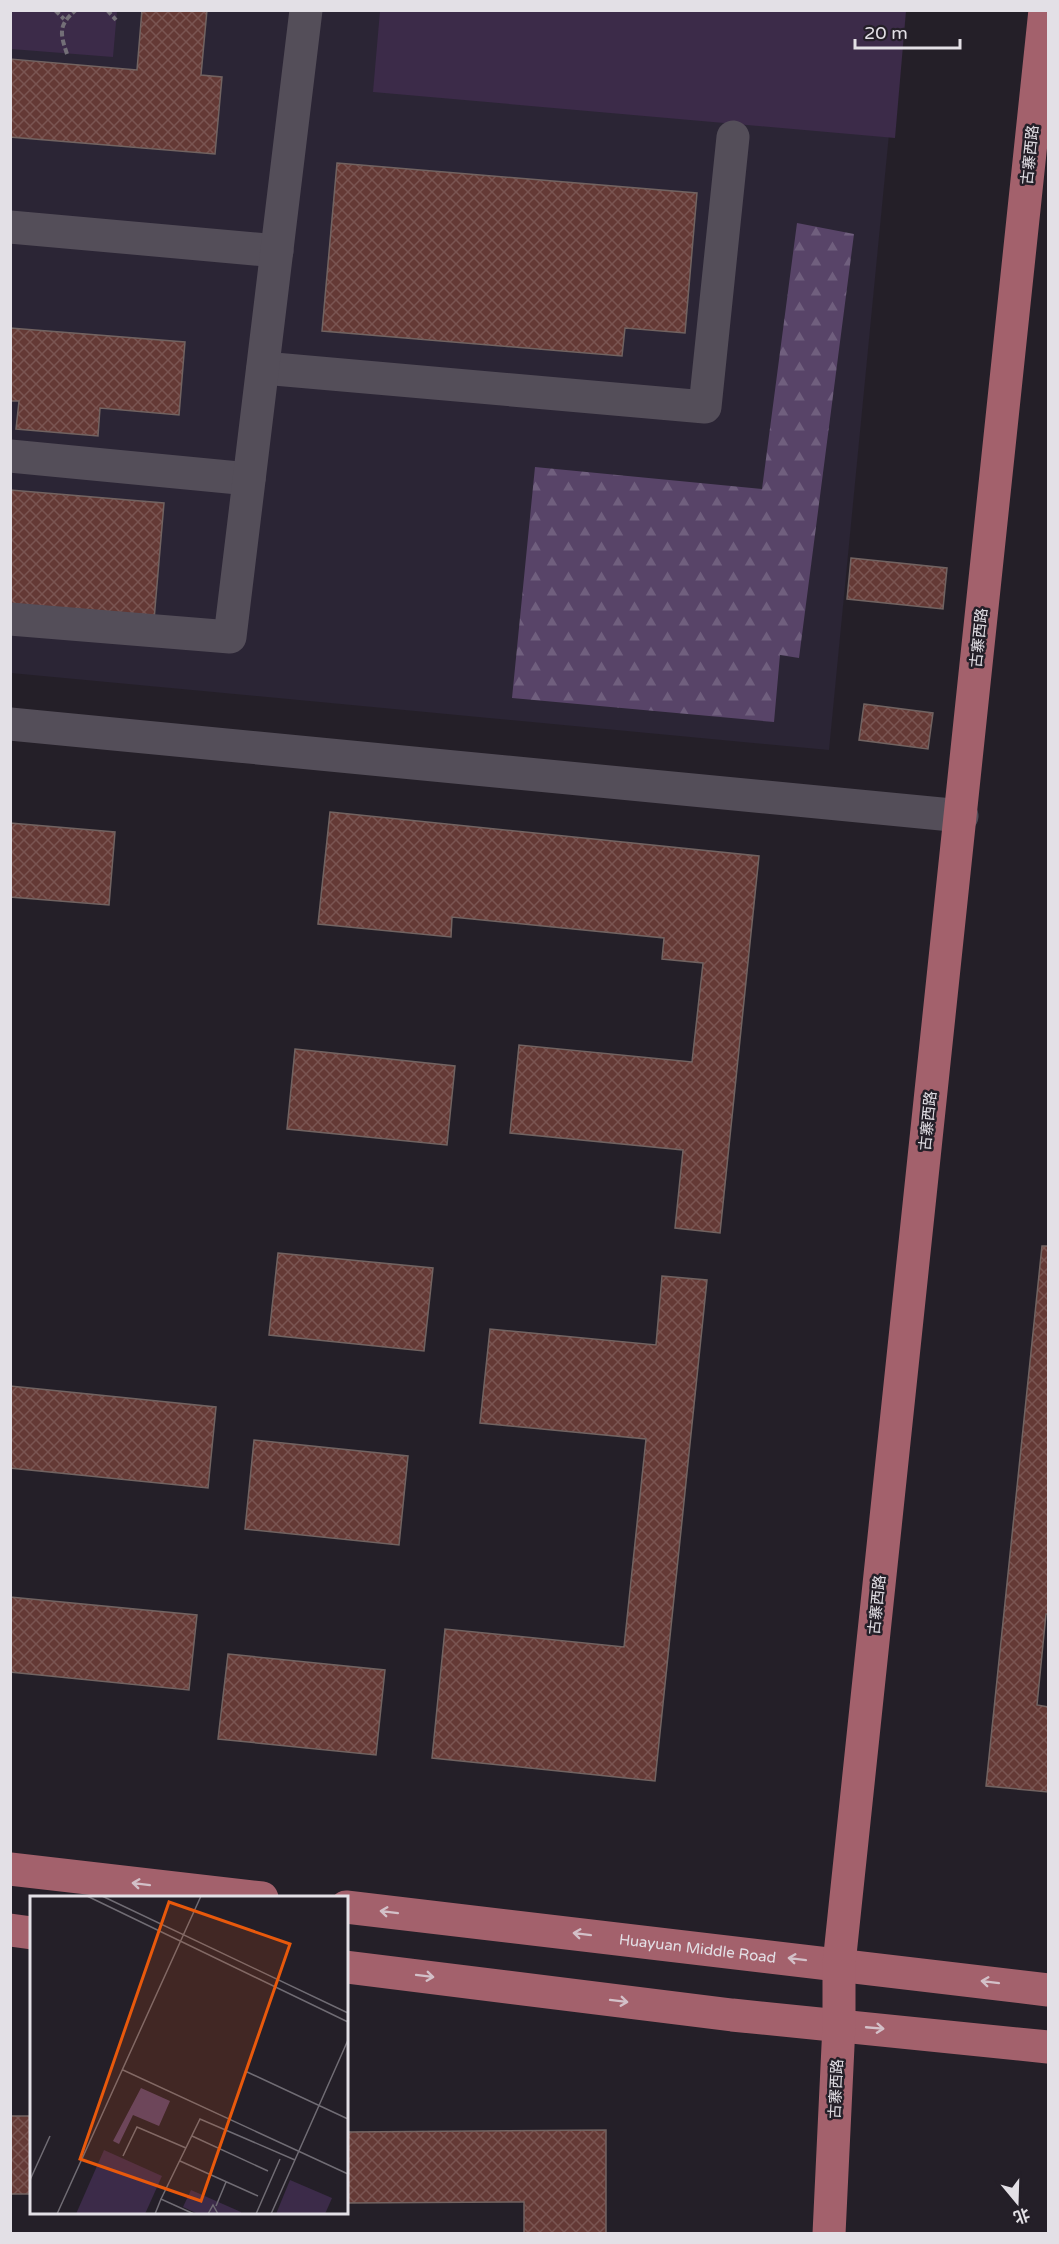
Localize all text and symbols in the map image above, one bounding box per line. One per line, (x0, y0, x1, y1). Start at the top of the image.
scale bar (855, 12, 960, 50)
text: 20 m (864, 22, 908, 44)
street label: 古寨西路 (1018, 124, 1042, 186)
street label: 古寨西路 (967, 607, 991, 669)
street label: 古寨西路 (916, 1090, 940, 1152)
street label: 古寨西路 (865, 1574, 889, 1636)
one-way arrow (132, 1878, 152, 1889)
inset map (30, 1896, 348, 2214)
one-way arrow (379, 1906, 399, 1917)
one-way arrow (573, 1928, 593, 1939)
street label: Huayuan Middle Road (618, 1930, 777, 1967)
one-way arrow (787, 1953, 807, 1964)
one-way arrow (415, 1971, 435, 1982)
one-way arrow (981, 1977, 1001, 1988)
one-way arrow (608, 1995, 628, 2006)
one-way arrow (865, 2023, 885, 2034)
street label: 古寨西路 (825, 2059, 847, 2119)
north arrow (987, 2172, 1047, 2232)
text: 北 (1011, 2203, 1032, 2227)

